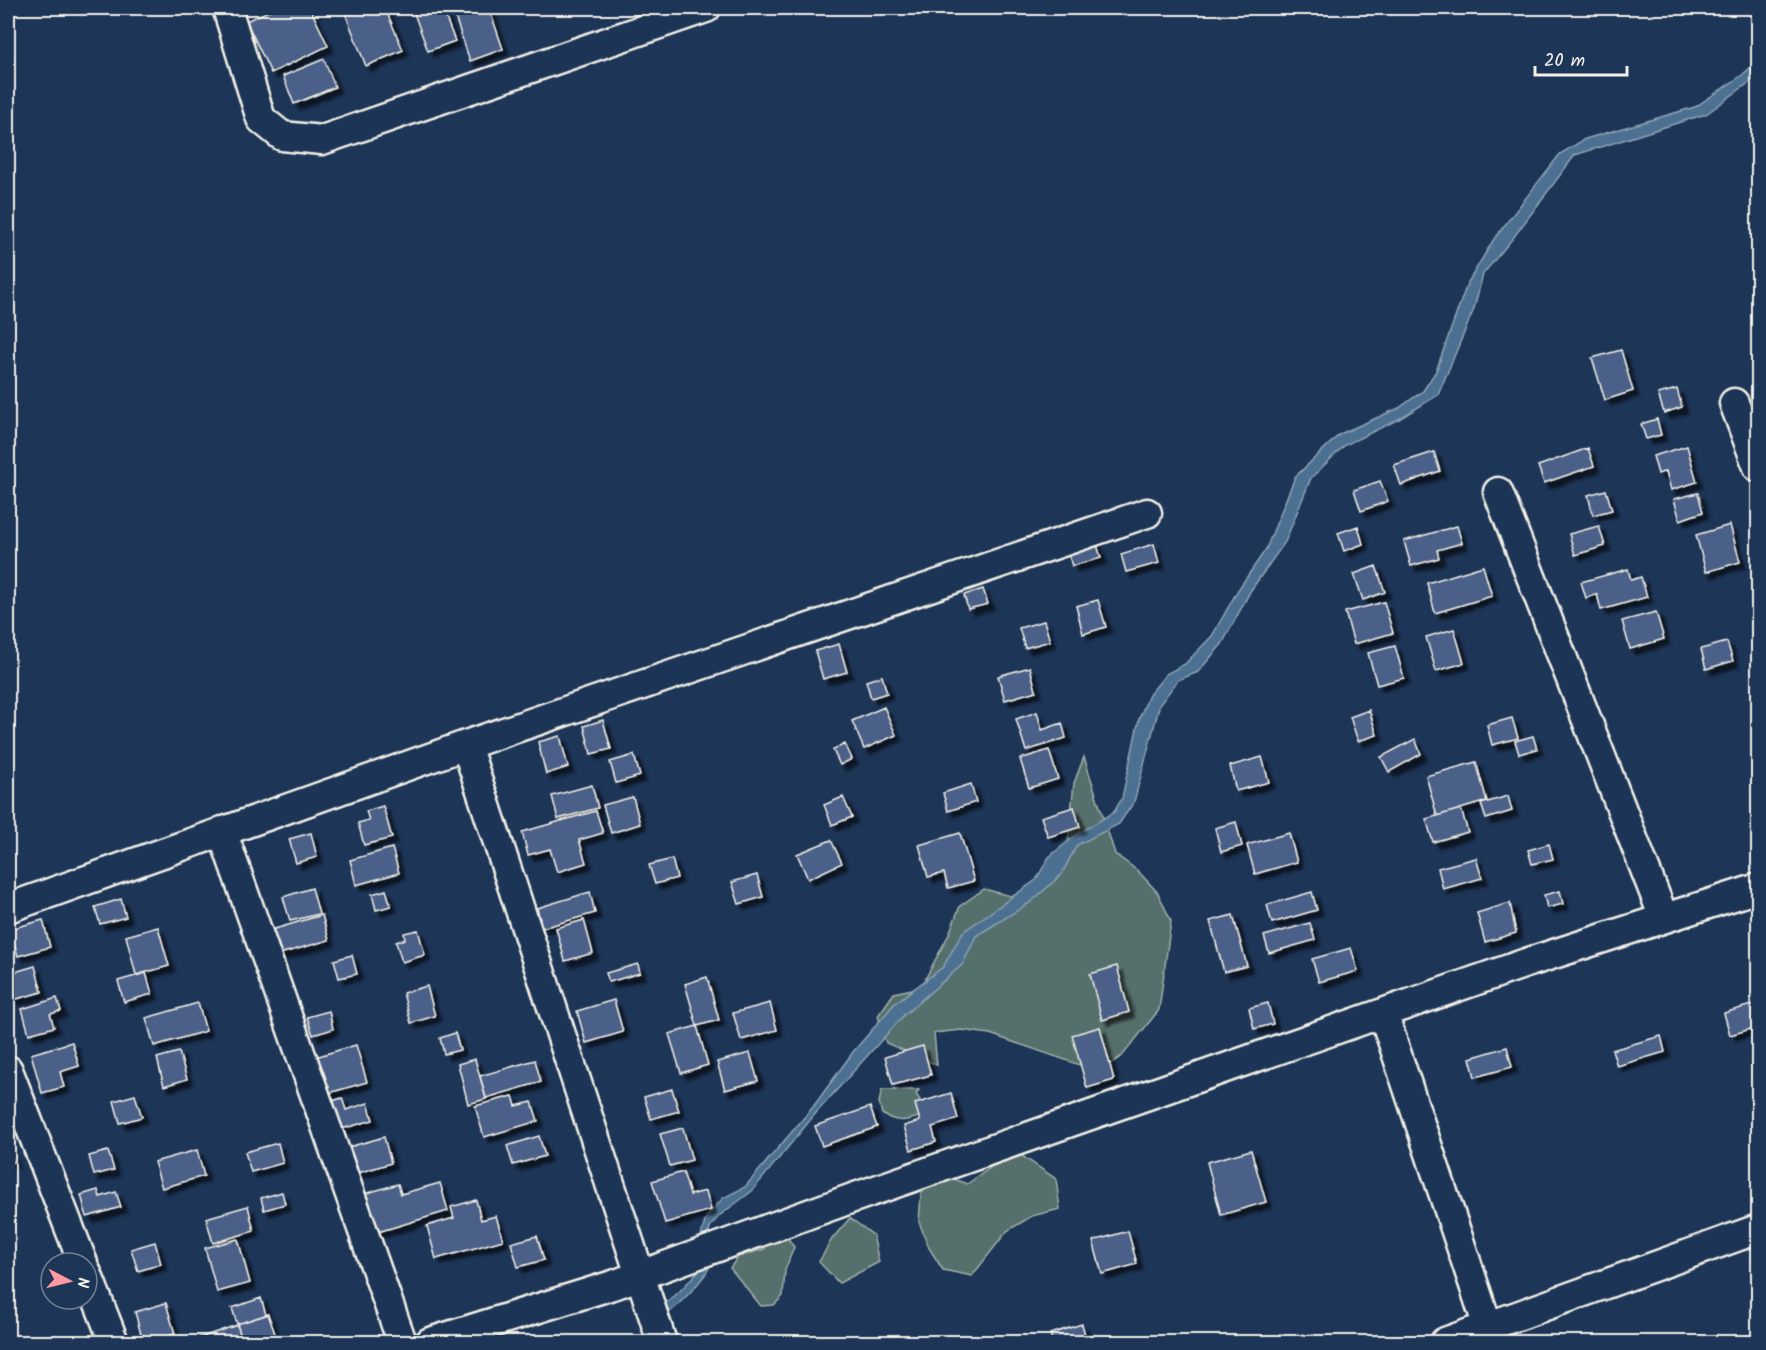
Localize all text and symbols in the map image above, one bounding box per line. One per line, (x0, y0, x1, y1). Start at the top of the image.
scale bar (1535, 39, 1626, 77)
text: 20 m (1544, 47, 1585, 76)
north arrow (39, 1251, 99, 1311)
text: N (69, 1276, 95, 1289)

